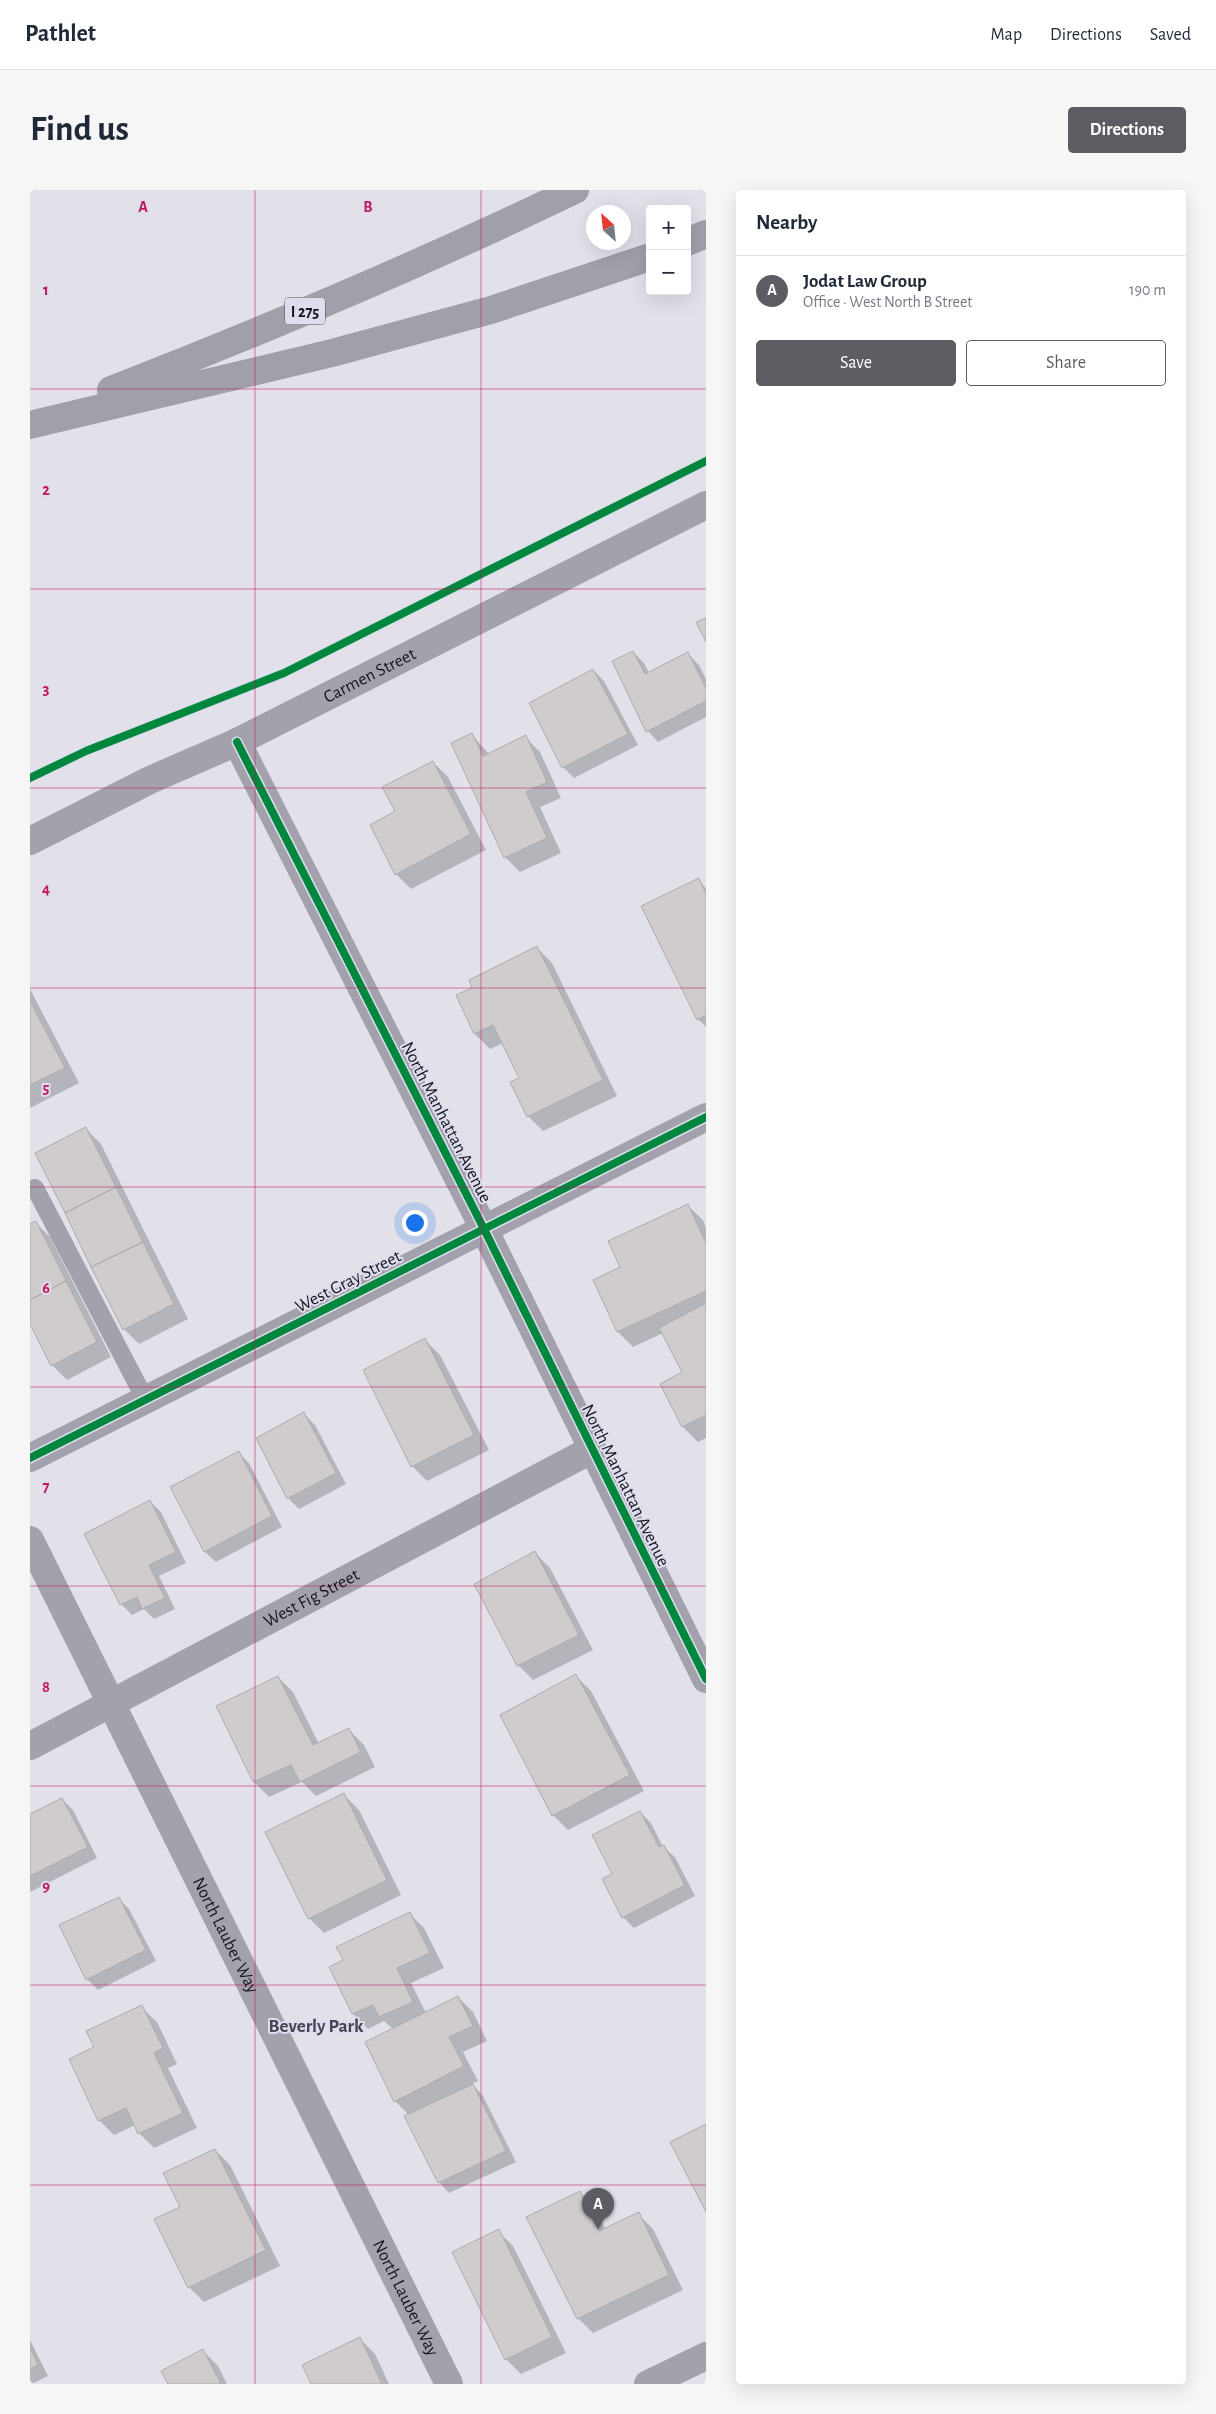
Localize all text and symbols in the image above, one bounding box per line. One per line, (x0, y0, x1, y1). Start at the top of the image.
text: Pathlet (25, 22, 96, 46)
text: Map (991, 26, 1022, 44)
text: Directions (1050, 26, 1122, 44)
text: Saved (1150, 26, 1191, 44)
button: Directions (1068, 107, 1186, 153)
text: Find us (30, 112, 129, 147)
text: A (138, 199, 148, 215)
text: B (363, 199, 373, 215)
north arrow (586, 205, 631, 250)
map controls (646, 205, 691, 295)
button: + (646, 205, 691, 250)
text: Nearby (756, 212, 817, 233)
button: − (646, 250, 691, 295)
text: Jodat Law Group (803, 272, 927, 291)
text: 1 (43, 282, 49, 298)
text: A (767, 282, 777, 298)
text: 190 m (1129, 282, 1166, 298)
text: Office · West North B Street (803, 294, 972, 310)
road number: I 275 (285, 298, 325, 324)
button: Save (756, 340, 956, 386)
button: Share (966, 340, 1166, 386)
text: 2 (42, 482, 50, 498)
street label: Carmen Street (321, 645, 419, 707)
text: 3 (43, 681, 50, 697)
text: 4 (42, 881, 50, 897)
street label: North Manhattan Avenue (398, 1039, 495, 1206)
text: 5 (43, 1080, 50, 1096)
your location (402, 1210, 428, 1236)
street label: West Gray Street (293, 1247, 405, 1316)
text: 6 (42, 1280, 50, 1296)
street label: North Manhattan Avenue (578, 1402, 672, 1569)
text: 7 (43, 1479, 50, 1495)
street label: West Fig Street (261, 1566, 363, 1631)
text: 8 (42, 1679, 50, 1695)
street label: North Lauber Way (189, 1875, 262, 1997)
text: 9 (42, 1878, 50, 1894)
district label: Beverly Park (269, 2017, 364, 2036)
pin: A (582, 2188, 614, 2229)
street label: North Lauber Way (369, 2237, 442, 2359)

